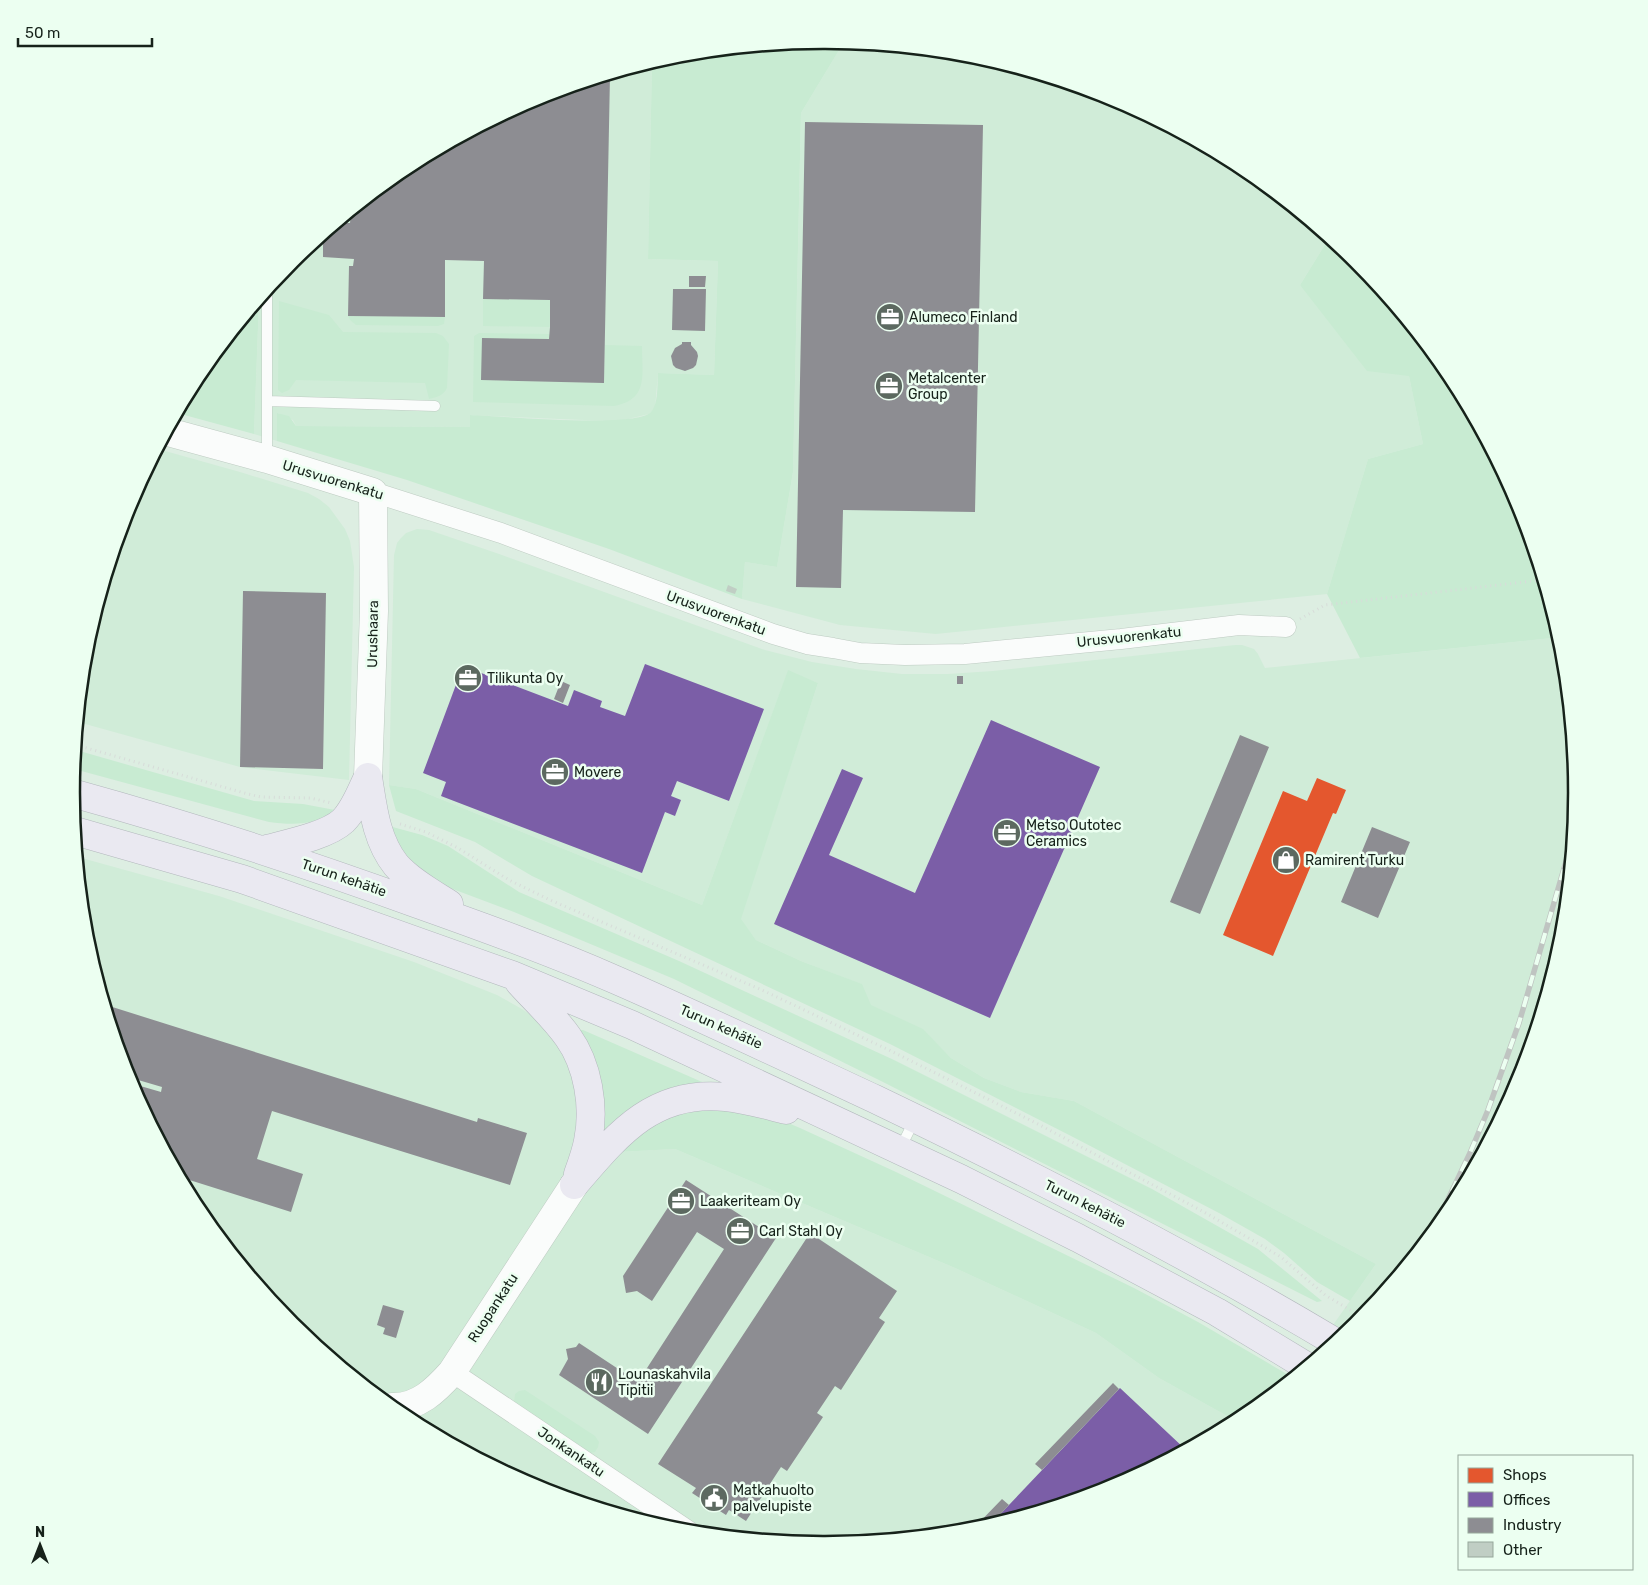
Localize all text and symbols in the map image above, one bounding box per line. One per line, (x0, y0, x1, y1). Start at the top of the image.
scale bar (18, 15, 151, 47)
text: 50 m (25, 24, 60, 42)
office icon: Alumeco Finland (875, 302, 905, 332)
place label: Alumeco Finland (909, 309, 1018, 326)
place label: Metalcenter Group (908, 370, 987, 403)
office icon: Metalcenter Group (874, 371, 904, 401)
street label: Urusvuorenkatu (280, 457, 386, 503)
street label: Urusvuorenkatu (664, 587, 768, 639)
street label: Urushaara (364, 600, 382, 668)
street label: Urusvuorenkatu (1076, 623, 1182, 651)
office icon: Tilikunta Oy (453, 663, 483, 693)
place label: Tilikunta Oy (487, 670, 563, 687)
office icon: Movere (540, 757, 570, 787)
place label: Movere (574, 764, 621, 781)
place label: Metso Outotec Ceramics (1026, 817, 1122, 850)
office icon: Metso Outotec Ceramics (992, 818, 1022, 848)
shop icon: Ramirent Turku (1271, 845, 1301, 875)
place label: Ramirent Turku (1305, 852, 1404, 869)
street label: Turun kehätie (299, 856, 389, 901)
street label: Turun kehätie (677, 1001, 765, 1053)
street label: Turun kehätie (1042, 1176, 1129, 1232)
office icon: Laakeriteam Oy (666, 1186, 696, 1216)
place label: Laakeriteam Oy (700, 1193, 801, 1210)
office icon: Carl Stahl Oy (725, 1216, 755, 1246)
place label: Carl Stahl Oy (759, 1223, 843, 1240)
street label: Ruopankatu (464, 1270, 522, 1346)
place label: Lounaskahvila Tipitii (618, 1366, 711, 1399)
restaurant icon: Lounaskahvila Tipitii (584, 1367, 614, 1397)
street label: Jonkankatu (534, 1423, 608, 1481)
legend (1458, 1455, 1633, 1570)
text: Shops (1503, 1466, 1547, 1484)
place label: Matkahuolto palvelupiste (733, 1482, 814, 1515)
public building icon: Matkahuolto palvelupiste (699, 1483, 729, 1513)
text: Offices (1503, 1491, 1551, 1509)
text: Industry (1503, 1516, 1562, 1534)
north arrow (15, 1520, 65, 1570)
text: N (35, 1524, 45, 1541)
text: Other (1503, 1541, 1543, 1559)

